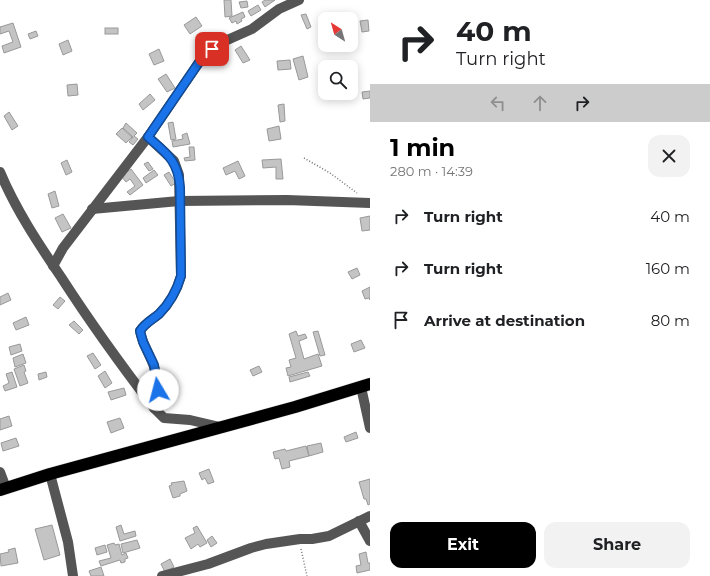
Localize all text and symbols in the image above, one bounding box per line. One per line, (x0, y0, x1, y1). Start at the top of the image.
north arrow (318, 12, 358, 52)
map controls (318, 12, 358, 100)
text: 40 m (456, 14, 532, 48)
icon: right (390, 16, 442, 68)
pin (195, 32, 229, 66)
icon: arrive (201, 38, 223, 60)
text: Turn right (456, 48, 546, 70)
button: search (318, 60, 358, 100)
icon: left (487, 92, 509, 114)
icon: ahead (529, 92, 551, 114)
icon: right (571, 92, 593, 114)
text: 1 min (390, 133, 455, 162)
button: close (648, 135, 690, 177)
text: 280 m · 14:39 (390, 163, 473, 179)
icon: right (390, 205, 412, 227)
text: Turn right (424, 207, 503, 226)
text: 40 m (650, 207, 690, 226)
icon: right (390, 257, 412, 279)
text: Turn right (424, 259, 503, 278)
text: 160 m (646, 259, 690, 278)
icon: arrive (390, 309, 412, 331)
text: Arrive at destination (424, 311, 585, 330)
text: 80 m (651, 311, 690, 330)
position arrow (137, 369, 179, 411)
button: Exit (390, 522, 536, 568)
button: Share (544, 522, 690, 568)

